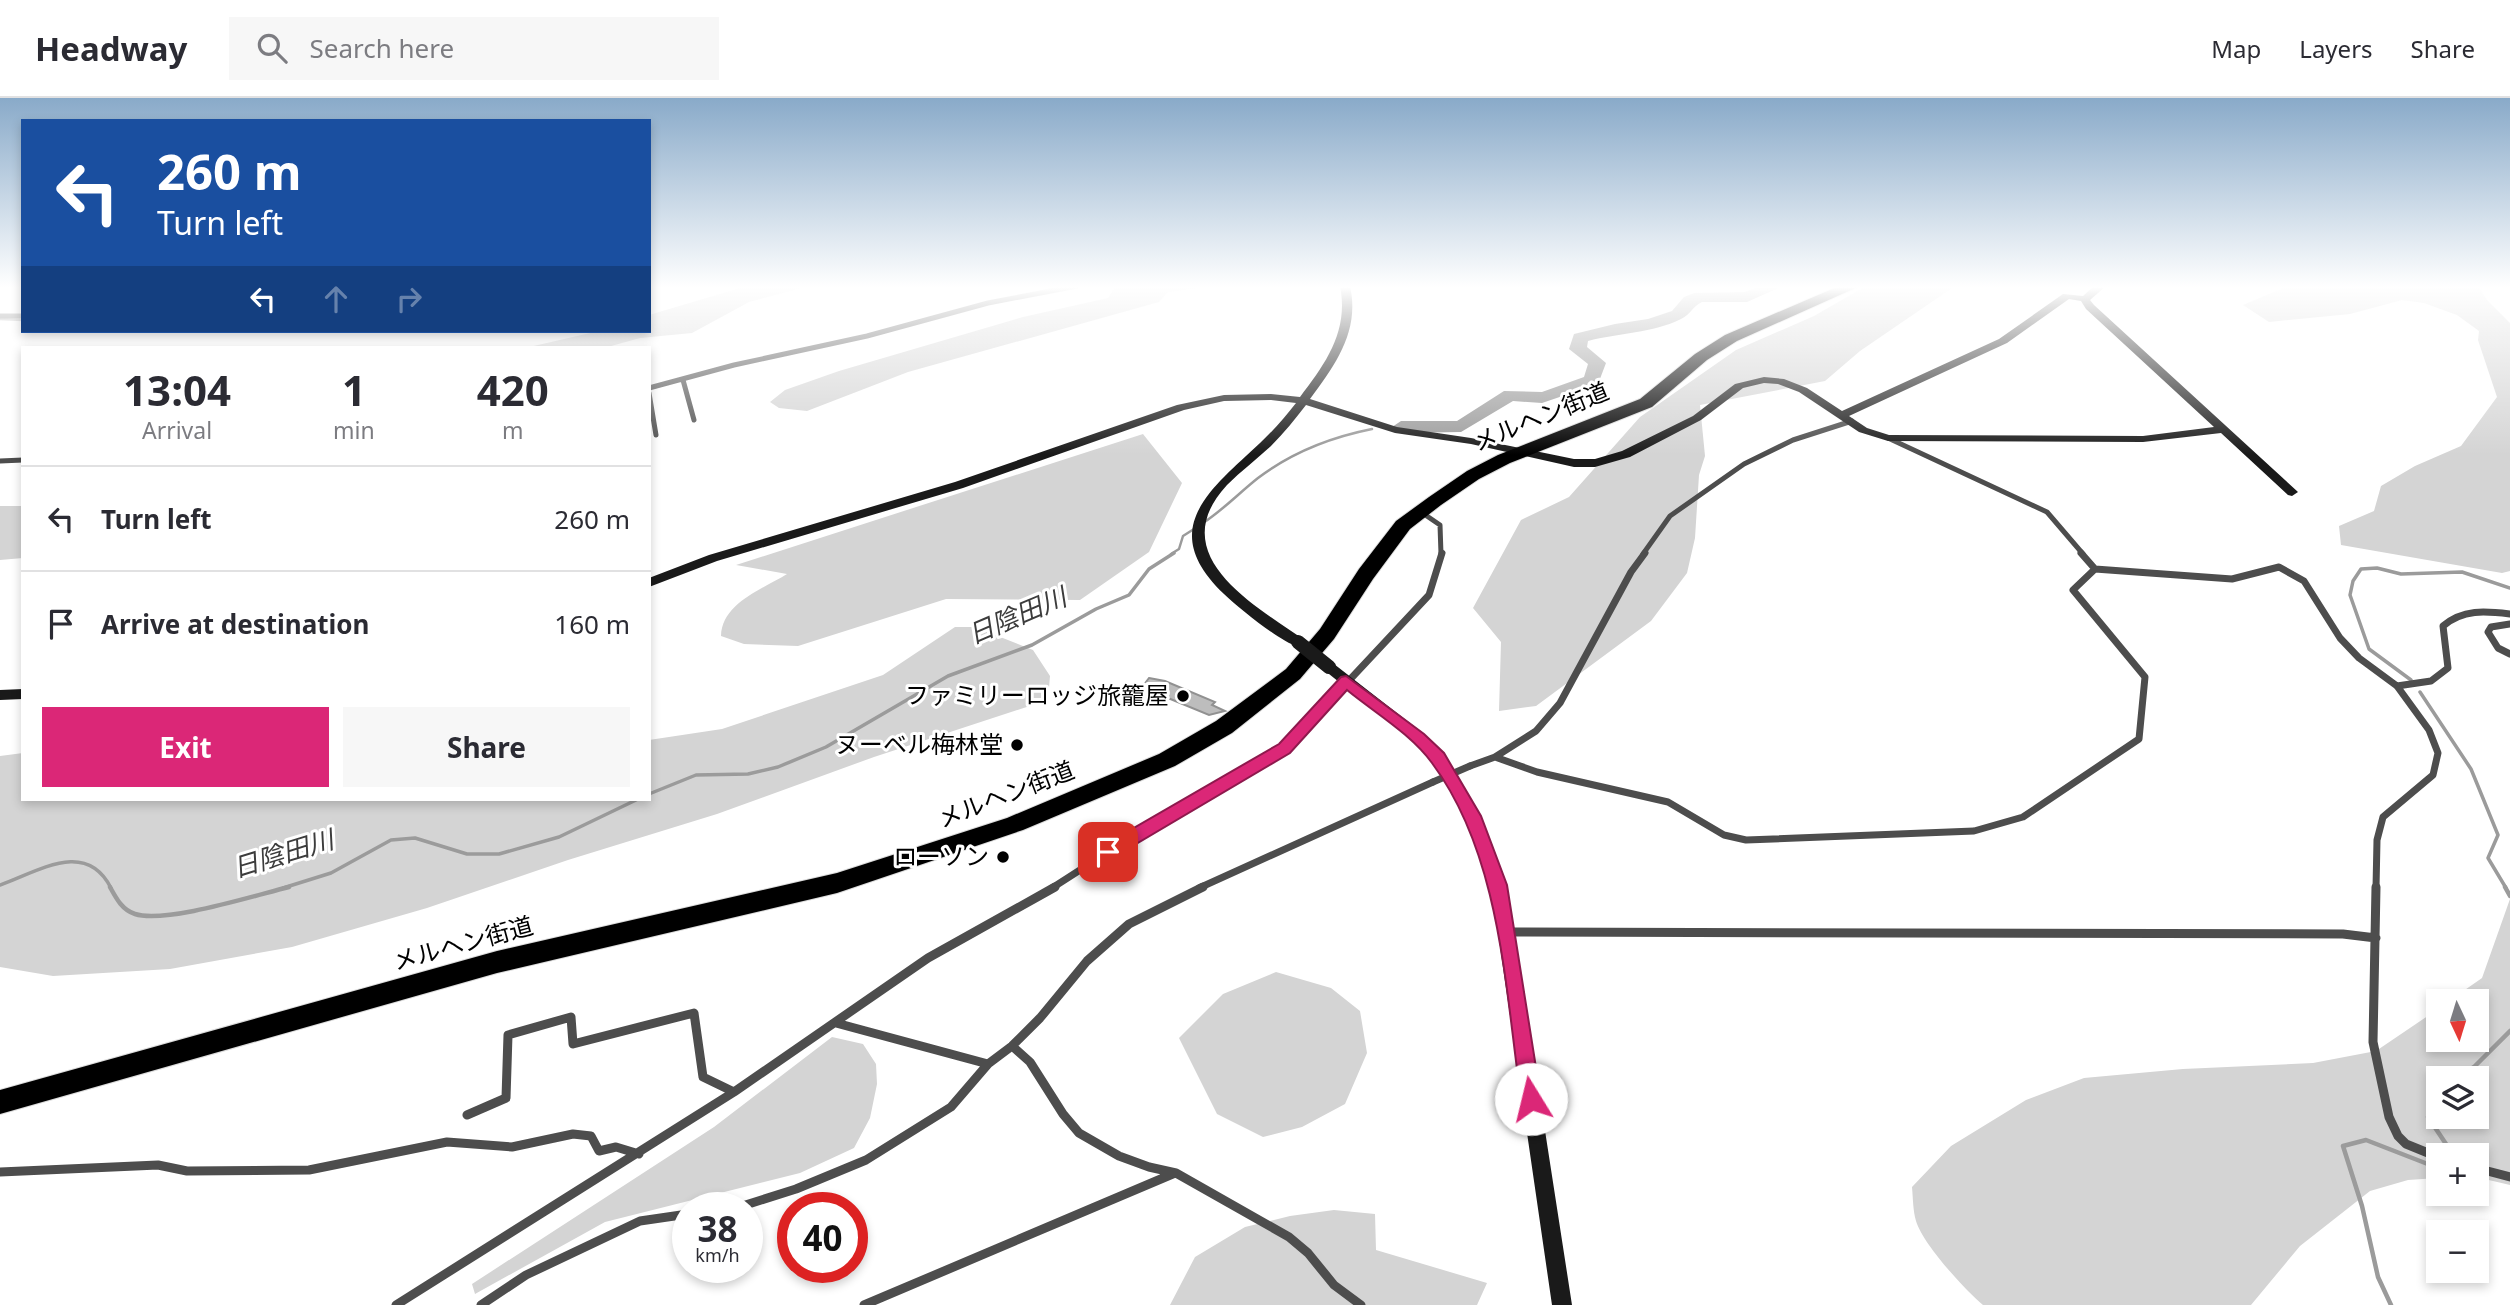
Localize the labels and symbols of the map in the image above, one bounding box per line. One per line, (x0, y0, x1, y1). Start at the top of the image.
street label: メルヘン街道 (1467, 373, 1613, 458)
water label: 日陰田川 (962, 577, 1074, 652)
place label: ファミリーロッジ旅籠屋 (905, 678, 1169, 711)
marker: ファミリーロッジ旅籠屋 (1175, 688, 1191, 704)
place label: ヌーベル梅林堂 (835, 727, 1003, 760)
marker: ヌーベル梅林堂 (1009, 737, 1025, 753)
street label: メルヘン街道 (932, 752, 1079, 835)
water label: 日陰田川 (228, 820, 341, 885)
pin (1078, 822, 1138, 882)
place label: ローソン (893, 839, 989, 872)
marker: ローソン (995, 849, 1011, 865)
street label: メルヘン街道 (389, 908, 536, 977)
north arrow (2426, 989, 2488, 1052)
position arrow (1494, 1062, 1568, 1136)
speed limit sign: 40 (777, 1192, 868, 1283)

